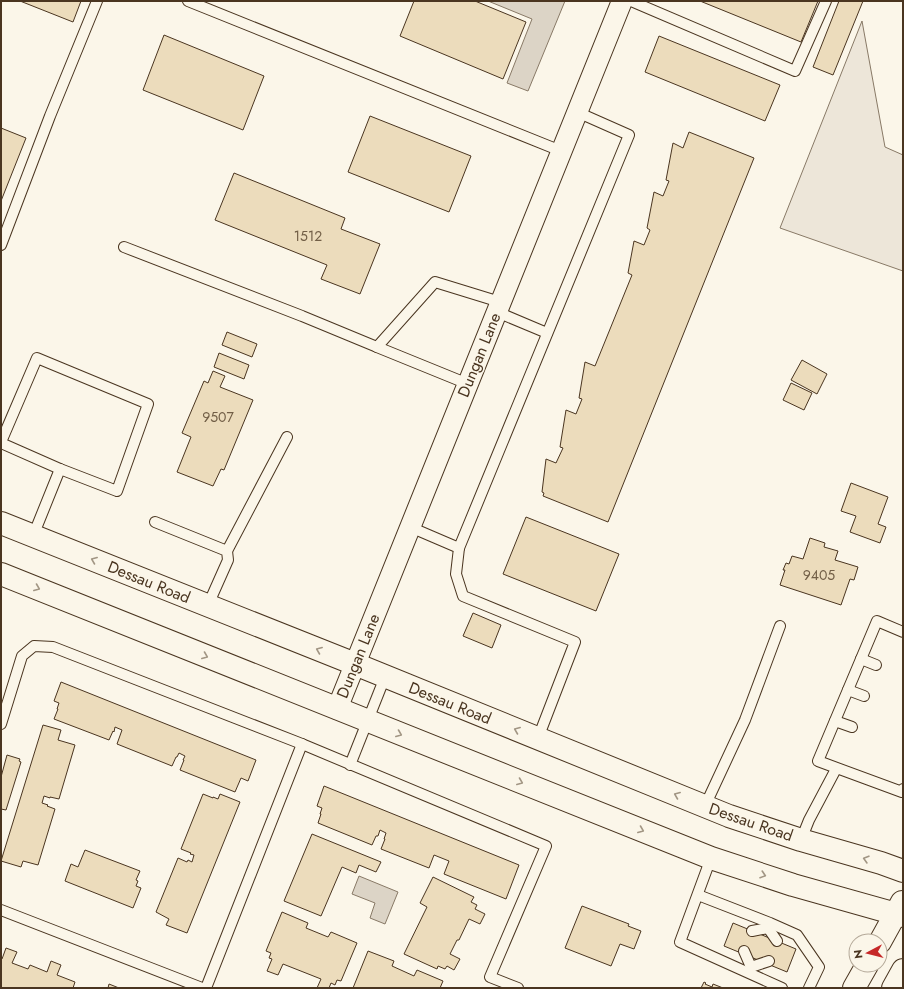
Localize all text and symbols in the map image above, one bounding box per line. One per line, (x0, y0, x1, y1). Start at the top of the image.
house number: 1512 (294, 226, 322, 246)
street label: Dungan Lane (452, 309, 506, 401)
house number: 9507 (202, 407, 235, 427)
street label: Dessau Road (104, 555, 194, 609)
one-way arrow (90, 556, 97, 564)
house number: 9405 (803, 565, 835, 585)
one-way arrow (34, 584, 41, 592)
street label: Dungan Lane (331, 610, 385, 702)
one-way arrow (315, 646, 322, 654)
one-way arrow (202, 651, 209, 659)
street label: Dessau Road (405, 676, 495, 730)
one-way arrow (514, 727, 521, 735)
one-way arrow (396, 729, 403, 737)
one-way arrow (515, 777, 523, 785)
one-way arrow (673, 791, 680, 799)
street label: Dessau Road (706, 797, 796, 847)
one-way arrow (636, 825, 644, 833)
one-way arrow (863, 855, 870, 864)
one-way arrow (759, 870, 766, 879)
north arrow (848, 933, 888, 973)
text: N (850, 949, 867, 960)

